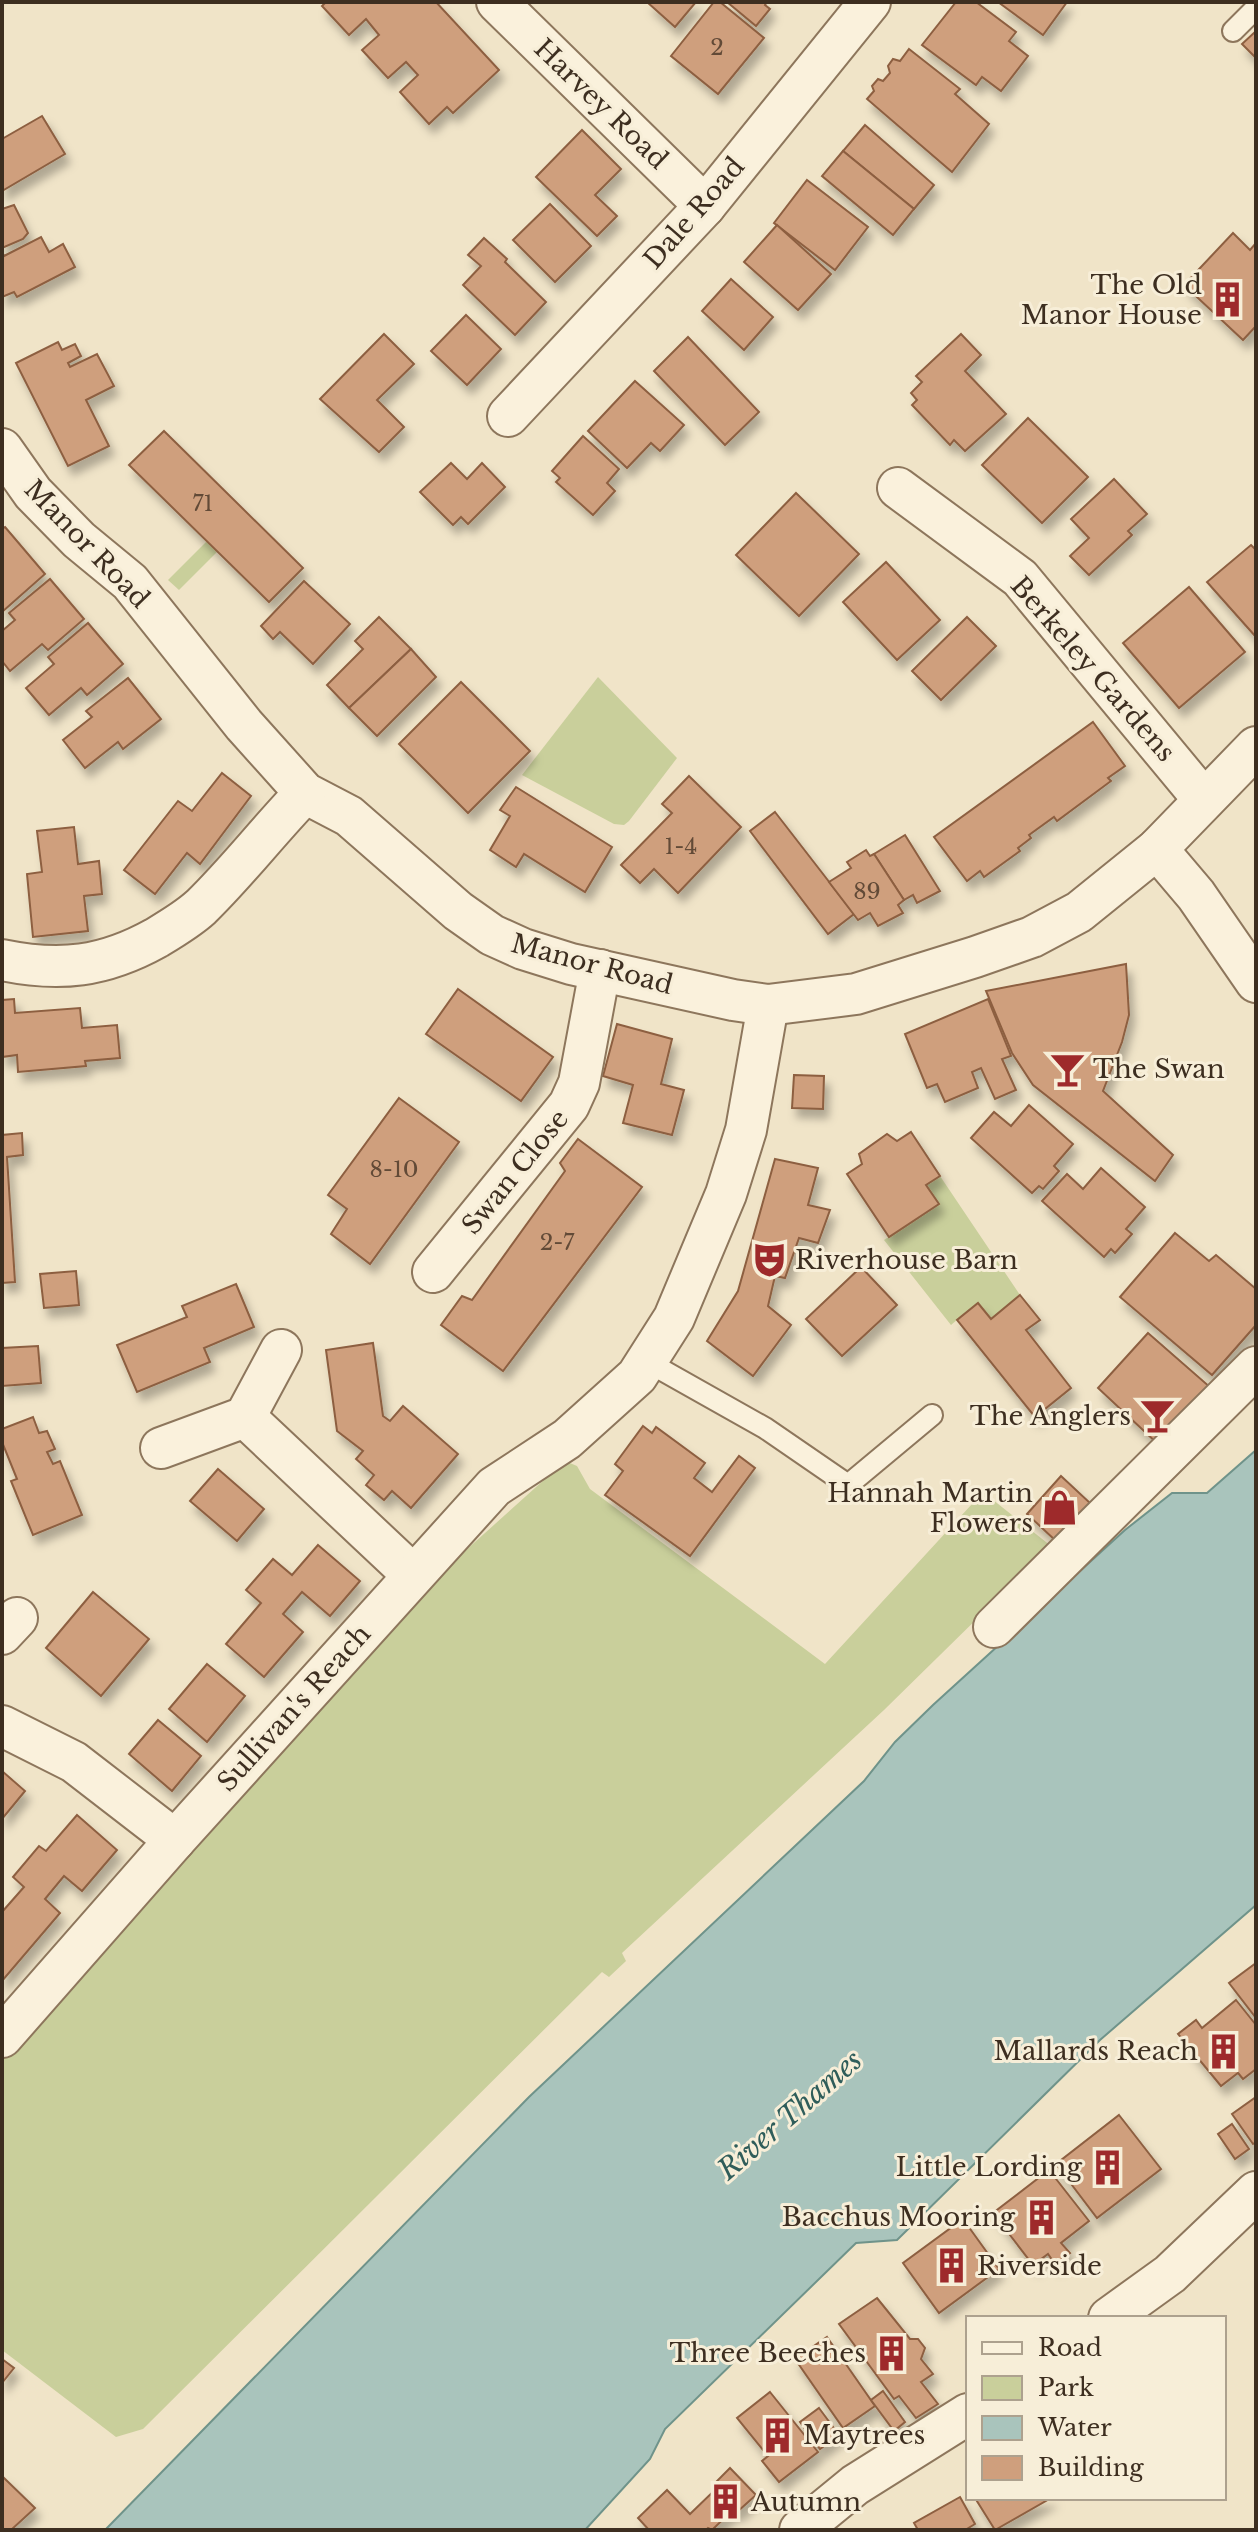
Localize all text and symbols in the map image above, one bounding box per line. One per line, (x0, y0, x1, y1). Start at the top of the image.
street label: Harvey Road (528, 32, 674, 176)
house number: 2 (710, 34, 724, 61)
street label: Dale Road (637, 151, 751, 275)
place label: The Old Manor House (1021, 269, 1202, 331)
building icon: The Old Manor House (1209, 281, 1247, 319)
street label: Manor Road (18, 473, 156, 615)
house number: 71 (193, 490, 213, 517)
street label: Berkeley Gardens (1004, 570, 1182, 768)
house number: 1-4 (665, 833, 697, 860)
house number: 89 (853, 878, 881, 905)
street label: Manor Road (508, 927, 676, 1001)
bar icon: The Swan (1048, 1050, 1086, 1088)
place label: The Swan (1093, 1053, 1225, 1085)
street label: Swan Close (455, 1103, 575, 1241)
house number: 8-10 (369, 1156, 419, 1183)
house number: 2-7 (540, 1229, 575, 1256)
theatre icon: Riverhouse Barn (750, 1241, 788, 1279)
place label: Riverhouse Barn (795, 1244, 1018, 1276)
bar icon: The Anglers (1138, 1397, 1176, 1435)
place label: The Anglers (970, 1400, 1131, 1432)
place label: Hannah Martin Flowers (827, 1477, 1033, 1539)
shop icon: Hannah Martin Flowers (1040, 1489, 1078, 1527)
street label: Sullivan's Reach (211, 1618, 377, 1798)
building icon: Mallards Reach (1205, 2032, 1243, 2070)
place label: Mallards Reach (994, 2035, 1198, 2067)
water label: River Thames (710, 2043, 869, 2188)
building icon: Little Lording (1089, 2148, 1127, 2186)
place label: Little Lording (896, 2151, 1082, 2183)
building icon: Bacchus Mooring (1022, 2198, 1060, 2236)
place label: Bacchus Mooring (782, 2201, 1015, 2233)
building icon: Riverside (932, 2247, 970, 2285)
place label: Riverside (977, 2250, 1102, 2282)
legend (966, 2316, 1226, 2500)
text: Road (1038, 2333, 1102, 2362)
building icon: Three Beeches (873, 2334, 911, 2372)
place label: Three Beeches (670, 2337, 866, 2369)
text: Park (1038, 2373, 1094, 2402)
text: Water (1037, 2413, 1112, 2442)
building icon: Maytrees (758, 2416, 796, 2454)
place label: Maytrees (803, 2419, 925, 2451)
text: Building (1038, 2453, 1144, 2482)
building icon: Autumn (706, 2483, 744, 2521)
place label: Autumn (750, 2486, 861, 2518)

